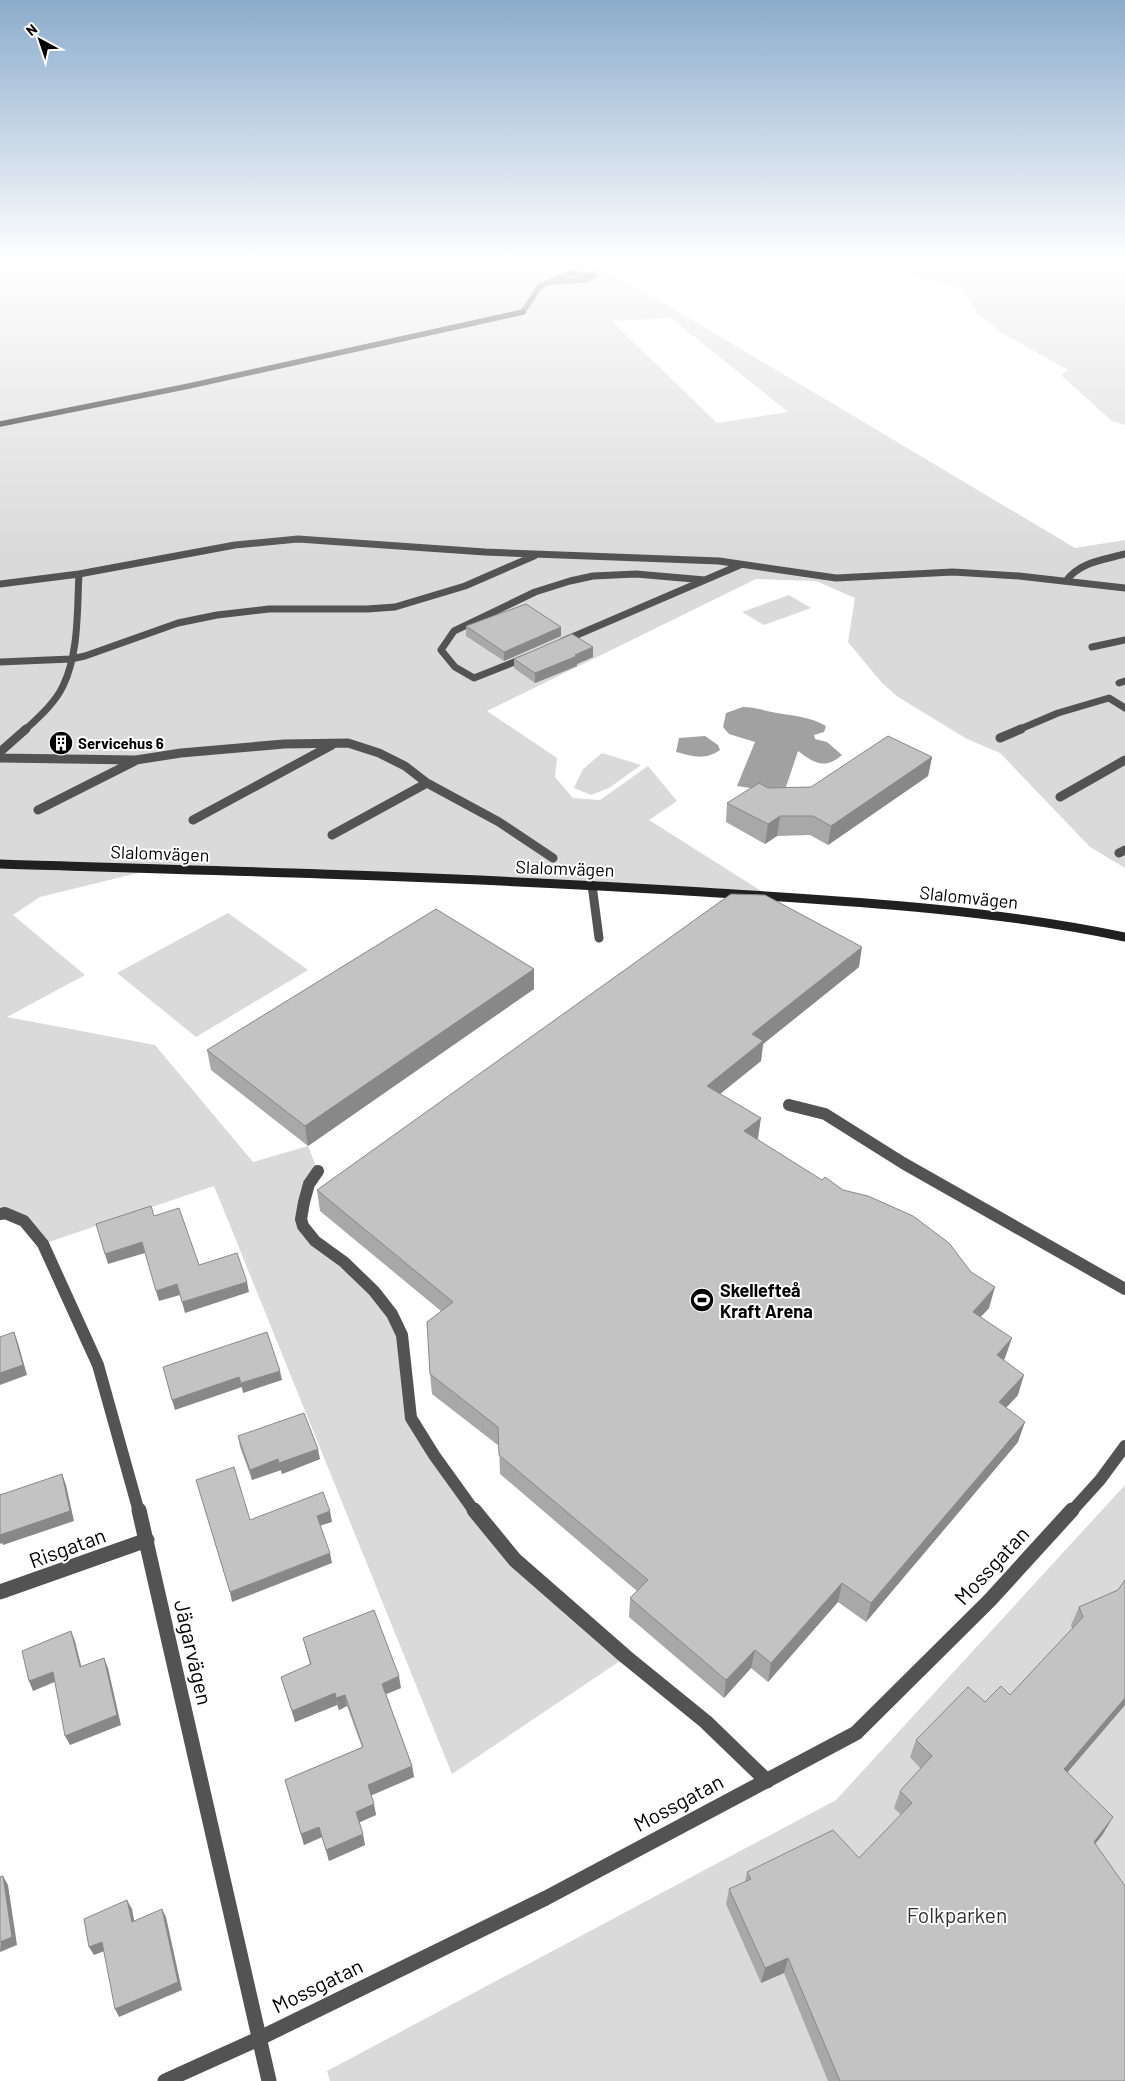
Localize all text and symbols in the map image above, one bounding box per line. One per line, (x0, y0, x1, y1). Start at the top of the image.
north arrow (15, 15, 65, 65)
text: N (22, 20, 40, 39)
building icon: Servicehus 6 (48, 730, 74, 756)
place label: Servicehus 6 (78, 734, 164, 752)
street label: Slalomvägen (110, 840, 210, 866)
street label: Slalomvägen (515, 855, 615, 881)
street label: Slalomvägen (919, 881, 1019, 913)
place label: Skellefteå Kraft Arena (720, 1279, 813, 1322)
sports icon: Skellefteå Kraft Arena (689, 1287, 715, 1313)
street label: Mossgatan (948, 1521, 1034, 1609)
street label: Risgatan (25, 1522, 109, 1572)
street label: Jägarvägen (170, 1597, 218, 1707)
street label: Mossgatan (629, 1768, 727, 1836)
park label: Folkparken (907, 1902, 1007, 1927)
street label: Mossgatan (268, 1952, 366, 2018)

